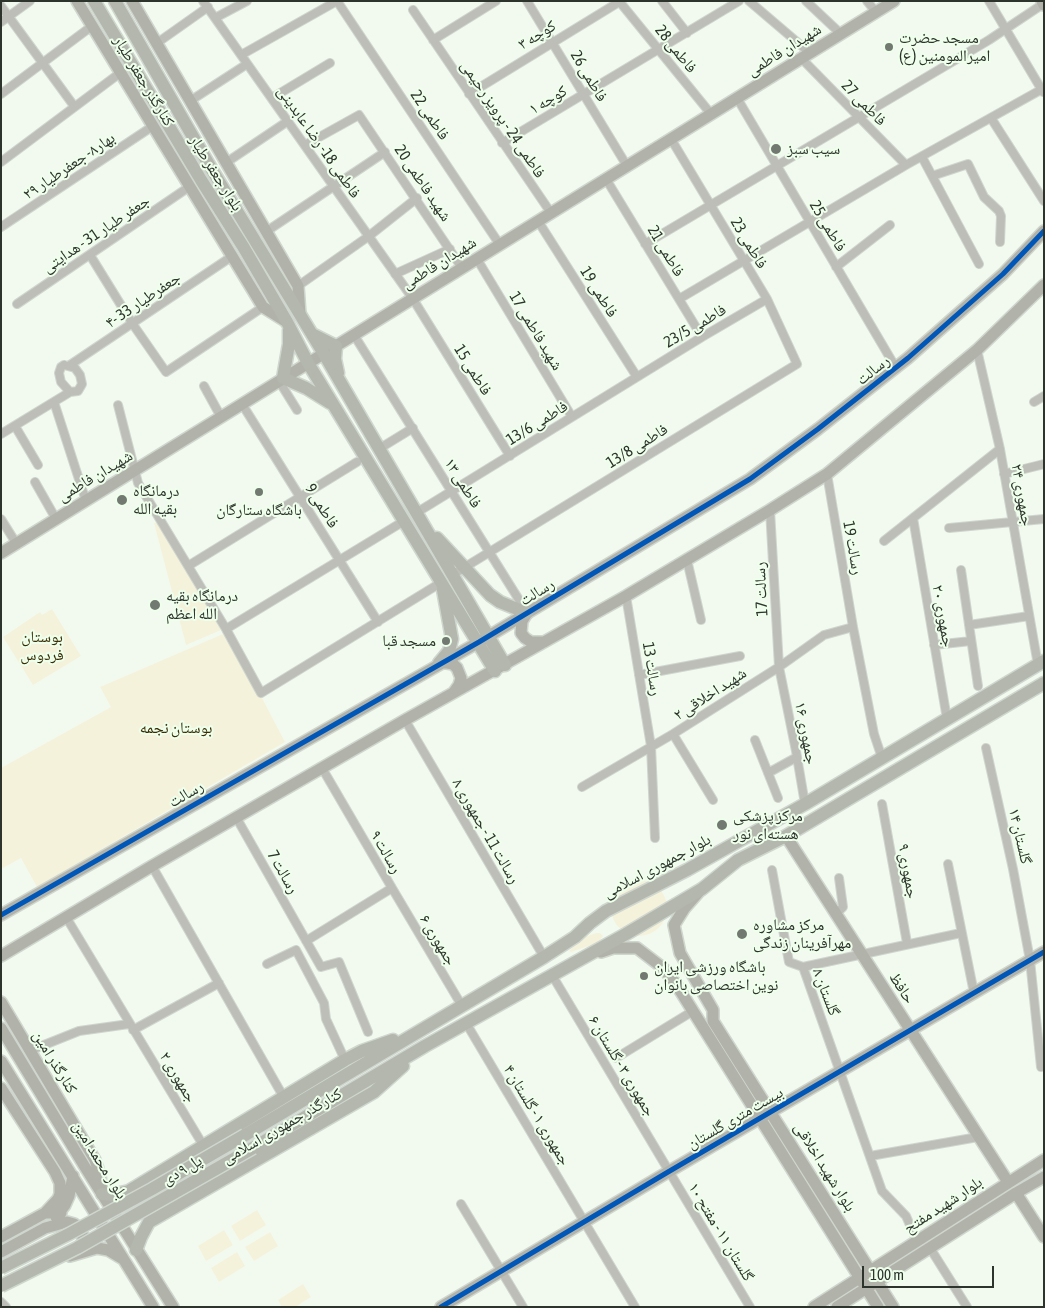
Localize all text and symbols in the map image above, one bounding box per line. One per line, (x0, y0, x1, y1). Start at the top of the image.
street label: کوچه ۳ (515, 16, 559, 54)
street label: شهیدان فاطمی (743, 20, 825, 80)
street label: فاطمی 28 (651, 21, 701, 77)
place label: مسجد حضرت امیرالمومنین (ع) (899, 28, 990, 66)
street label: کنارگذر جعفر طیار (109, 32, 179, 130)
marker: مسجد حضرت امیرالمومنین (ع) (883, 41, 895, 53)
street label: فاطمی 26 (566, 47, 612, 105)
street label: فاطمی 24 - پرویز رحیمی (457, 56, 549, 182)
street label: فاطمی 27 (838, 76, 890, 130)
street label: کوچه ۱ (526, 81, 570, 119)
street label: فاطمی 18- رضا عابدینی (273, 82, 365, 202)
street label: فاطمی 22 (406, 86, 454, 144)
street label: بهار۸- جعفرطیار ۲۹ (19, 128, 119, 204)
street label: بلوار جعفر طیار (185, 131, 247, 215)
place label: سیب سبز (787, 139, 840, 159)
street label: شهید فاطمی 20 (390, 141, 456, 225)
marker: سیب سبز (769, 142, 783, 156)
street label: جعفر طیار 31 - هدایتی (39, 191, 153, 277)
street label: فاطمی 25 (805, 197, 851, 255)
street label: فاطمی 23 (726, 214, 772, 272)
street label: فاطمی 21 (643, 222, 689, 280)
street label: شهیدان فاطمی (398, 233, 480, 293)
street label: فاطمی 19 (576, 263, 622, 321)
street label: ۴- جعفرطیار 33 (102, 268, 184, 332)
street label: شهید فاطمی 17 (505, 288, 567, 374)
street label: فاطمی 23/5 (660, 300, 730, 352)
street label: فاطمی 15 (450, 341, 496, 399)
street label: رسالت (852, 351, 894, 389)
street label: فاطمی 13/6 (503, 397, 571, 449)
street label: فاطمی 13/8 (603, 420, 671, 472)
street label: شهیدان فاطمی (54, 446, 136, 506)
street label: فاطمی ۱۳ (440, 454, 486, 512)
street label: جمهوری ۲۴ (1007, 462, 1037, 528)
street label: فاطمی 9 (301, 480, 343, 532)
place label: درمانگاه بقیه الله (133, 481, 179, 519)
marker: باشگاه ستارگان (253, 486, 265, 498)
marker: درمانگاه بقیه الله (115, 493, 129, 507)
place label: باشگاه ستارگان (216, 500, 302, 520)
street label: رسالت 19 (839, 520, 867, 576)
street label: رسالت 17 (750, 561, 772, 617)
street label: رسالت (516, 574, 558, 610)
street label: جمهوری ۲۰ (928, 583, 958, 649)
place label: درمانگاه بقیه الله اعظم (166, 586, 238, 624)
marker: درمانگاه بقیه الله اعظم (148, 598, 162, 612)
park label: بوستان فردوس (20, 627, 64, 665)
place label: مسجد قبا (382, 631, 436, 651)
marker: مسجد قبا (440, 635, 452, 647)
street label: رسالت 13 (638, 641, 666, 697)
street label: شهید اخلاقی ۲ (670, 663, 750, 725)
street label: جمهوری ۱۶ (791, 700, 821, 766)
park label: بوستان نجمه (140, 718, 212, 738)
street label: رسالت 11 - جمهوری ۸ (448, 775, 524, 887)
street label: رسالت (165, 776, 207, 812)
place label: مرکز پزشکی هسته‌ای نور (733, 806, 803, 844)
street label: گلستان ۱۴ (1004, 806, 1036, 866)
marker: مرکز پزشکی هسته‌ای نور (715, 818, 729, 832)
street label: رسالت ۹ (366, 827, 406, 877)
street label: بلوار جمهوری اسلامی (600, 830, 714, 902)
street label: جمهوری ۹ (894, 842, 922, 900)
street label: رسالت 7 (263, 847, 303, 897)
street label: جمهوری ۶ (415, 911, 461, 969)
place label: مرکز مشاوره مهرآفرینان زندگی (753, 915, 851, 953)
marker: مرکز مشاوره مهرآفرینان زندگی (735, 927, 749, 941)
place label: باشگاه ورزشی ایران نوین اختصاصی بانوان (654, 957, 778, 995)
street label: گلستان ۸ (808, 965, 844, 1019)
street label: حافظ (885, 969, 919, 1007)
marker: باشگاه ورزشی ایران نوین اختصاصی بانوان (638, 970, 650, 982)
street label: جمهوری ۳ - گلستان ۶ (584, 1012, 660, 1120)
street label: کنارگذر امین (29, 1027, 81, 1097)
street label: جمهوری ۲ (155, 1048, 201, 1106)
street label: جمهوری ۱ - گلستان ۴ (499, 1061, 575, 1169)
street label: بیست متری گلستان (683, 1083, 787, 1153)
street label: کنارگذر جمهوری اسلامی (219, 1084, 345, 1168)
street label: بلوار محمد امین (68, 1117, 132, 1203)
street label: بلوار شهید اخلاقی (790, 1119, 860, 1215)
street label: پل ۹ دی (159, 1151, 205, 1189)
street label: بلوار شهید مفتح (900, 1172, 986, 1238)
street label: گلستان ۱۱ - مفتح ۱۰ (684, 1179, 758, 1285)
scale bar (865, 1256, 998, 1288)
text: 100 m (870, 1266, 904, 1283)

